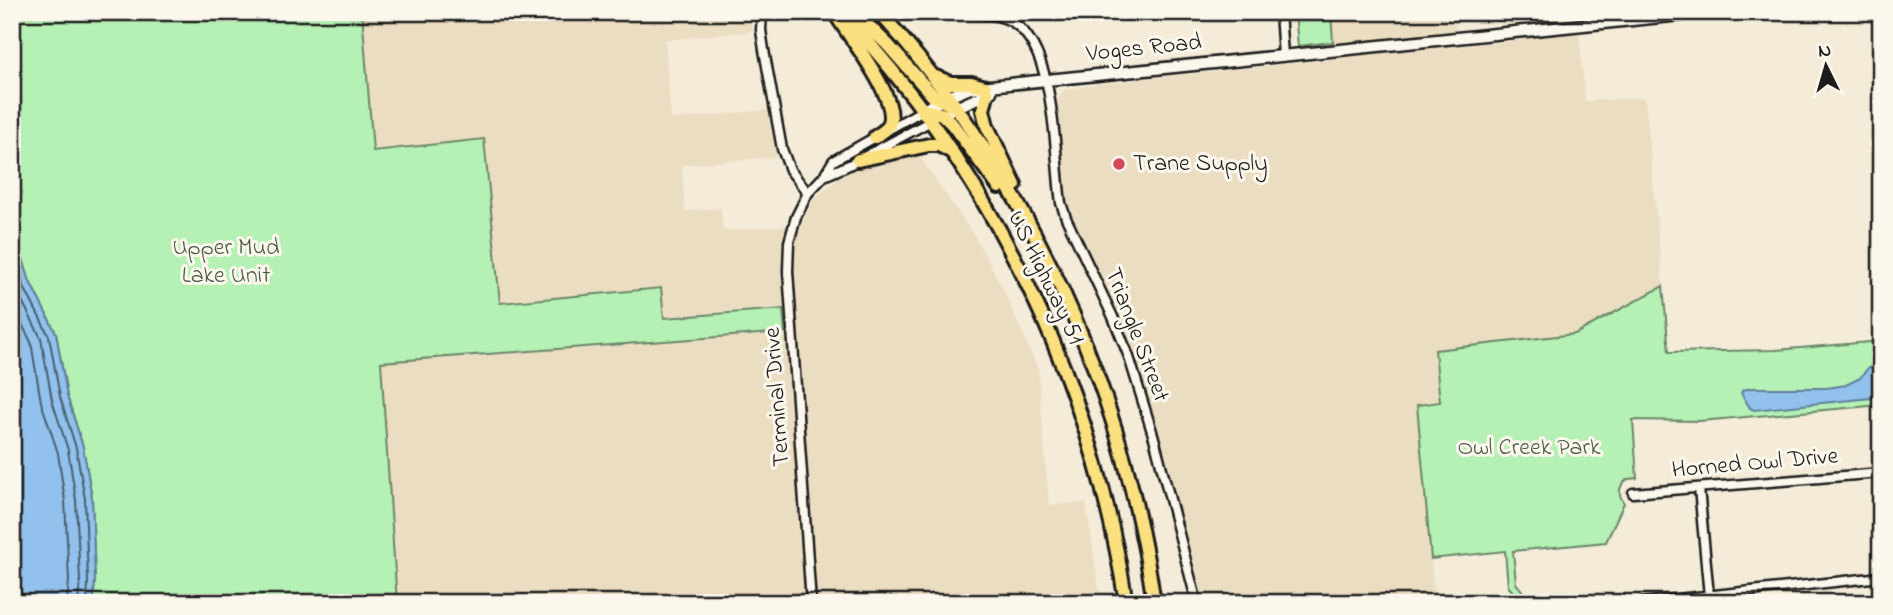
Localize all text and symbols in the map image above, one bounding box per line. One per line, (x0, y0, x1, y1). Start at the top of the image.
street label: Voges Road (1084, 25, 1204, 73)
north arrow (1792, 32, 1862, 102)
text: N (1817, 38, 1832, 66)
place label: Trane Supply (1133, 147, 1268, 183)
marker: Trane Supply (1111, 156, 1127, 172)
street label: US Highway 51 (996, 205, 1093, 352)
park label: Upper Mud Lake Unit (172, 231, 280, 294)
street label: Triangle Street (1094, 263, 1178, 407)
street label: Terminal Drive (756, 326, 800, 468)
park label: Owl Creek Park (1457, 431, 1601, 466)
street label: Horned Owl Drive (1670, 439, 1840, 489)

